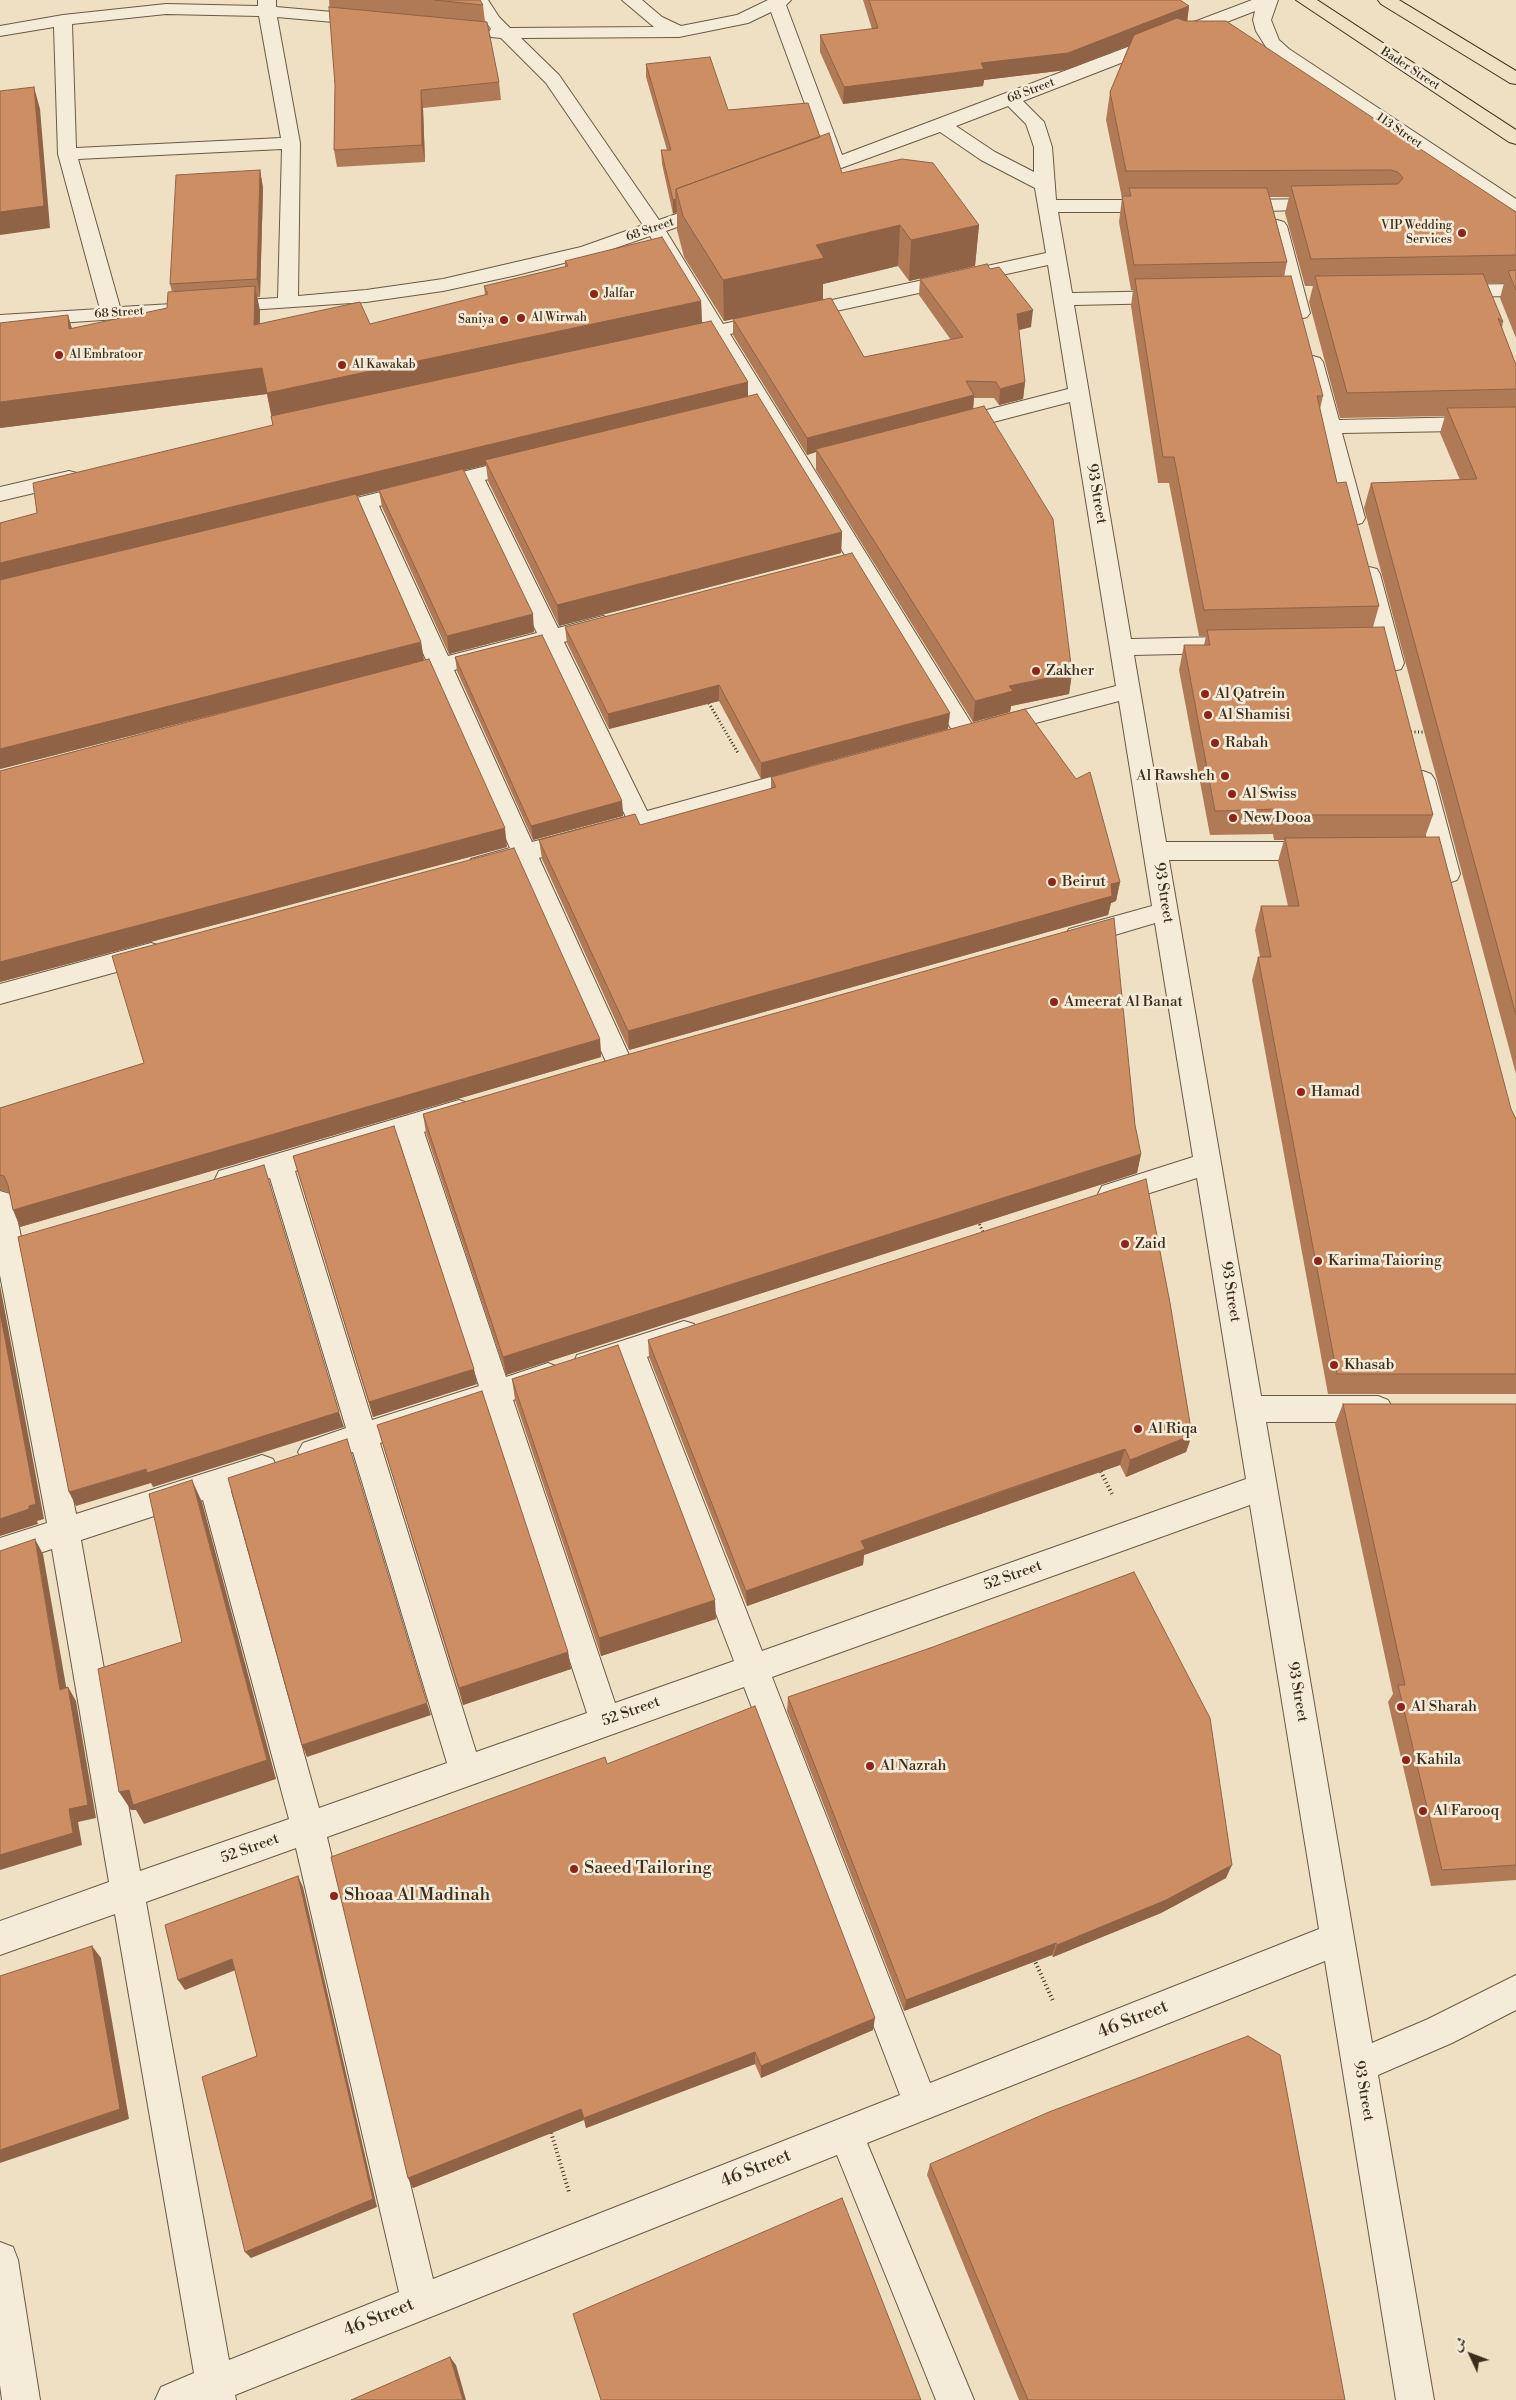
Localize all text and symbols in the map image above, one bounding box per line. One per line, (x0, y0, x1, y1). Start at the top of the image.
street label: Bader Street (1378, 45, 1442, 93)
street label: 68 Street (1005, 75, 1057, 107)
street label: 113 Street (1373, 110, 1425, 152)
street label: 68 Street (624, 215, 676, 245)
place label: VIP Wedding Services (1381, 219, 1452, 247)
marker: VIP Wedding Services (1456, 227, 1468, 239)
place label: Jalfar (604, 287, 634, 301)
marker: Jalfar (588, 288, 600, 300)
street label: 68 Street (94, 304, 144, 322)
place label: Al Wirwah (531, 311, 587, 325)
marker: Al Wirwah (515, 312, 527, 324)
place label: Saniya (458, 313, 494, 327)
marker: Saniya (498, 314, 510, 326)
place label: Al Embratoor (69, 348, 143, 362)
marker: Al Embratoor (53, 349, 65, 361)
place label: Al Kawakab (352, 358, 415, 372)
marker: Al Kawakab (336, 359, 348, 371)
street label: 93 Street (1082, 462, 1110, 526)
place label: Zakher (1046, 662, 1094, 680)
marker: Zakher (1030, 665, 1042, 677)
place label: Al Qatrein (1215, 685, 1285, 703)
marker: Al Qatrein (1199, 688, 1211, 700)
place label: Al Shamisi (1218, 706, 1291, 724)
marker: Al Shamisi (1202, 709, 1214, 721)
place label: Rabah (1225, 734, 1268, 752)
marker: Rabah (1209, 737, 1221, 749)
place label: Al Rawsheh (1136, 767, 1215, 785)
marker: Al Rawsheh (1219, 770, 1231, 782)
place label: Al Swiss (1242, 785, 1297, 803)
marker: Al Swiss (1226, 788, 1238, 800)
place label: New Dooa (1243, 809, 1311, 827)
marker: New Dooa (1227, 812, 1239, 824)
street label: 93 Street (1149, 861, 1177, 925)
place label: Beirut (1062, 873, 1106, 891)
marker: Beirut (1046, 876, 1058, 888)
place label: Ameerat Al Banat (1064, 993, 1183, 1011)
marker: Ameerat Al Banat (1048, 996, 1060, 1008)
place label: Hamad (1311, 1083, 1360, 1101)
marker: Hamad (1295, 1086, 1307, 1098)
place label: Zaid (1135, 1235, 1166, 1253)
marker: Zaid (1119, 1238, 1131, 1250)
place label: Karima Taioring (1328, 1252, 1442, 1270)
marker: Karima Taioring (1312, 1255, 1324, 1267)
street label: 93 Street (1216, 1260, 1244, 1324)
place label: Khasab (1344, 1356, 1394, 1374)
marker: Khasab (1328, 1359, 1340, 1371)
place label: Al Riqa (1148, 1420, 1197, 1438)
marker: Al Riqa (1132, 1423, 1144, 1435)
street label: 52 Street (981, 1557, 1045, 1595)
street label: 93 Street (1283, 1660, 1311, 1724)
street label: 52 Street (599, 1693, 663, 1731)
place label: Al Sharah (1411, 1698, 1477, 1716)
marker: Al Sharah (1395, 1701, 1407, 1713)
place label: Kahila (1416, 1751, 1461, 1769)
marker: Kahila (1400, 1754, 1412, 1766)
place label: Al Nazrah (880, 1757, 946, 1775)
marker: Al Nazrah (864, 1760, 876, 1772)
place label: Al Farooq (1433, 1802, 1499, 1820)
marker: Al Farooq (1417, 1805, 1429, 1817)
street label: 52 Street (218, 1830, 282, 1868)
place label: Saeed Tailoring (584, 1858, 712, 1880)
marker: Saeed Tailoring (568, 1863, 580, 1875)
place label: Shoaa Al Madinah (344, 1885, 490, 1907)
marker: Shoaa Al Madinah (328, 1890, 340, 1902)
street label: 46 Street (1095, 1996, 1171, 2044)
street label: 93 Street (1349, 2059, 1377, 2123)
street label: 46 Street (718, 2145, 794, 2193)
street label: 46 Street (341, 2294, 417, 2342)
north arrow (1446, 2330, 1496, 2380)
text: ش (1449, 2334, 1471, 2356)

